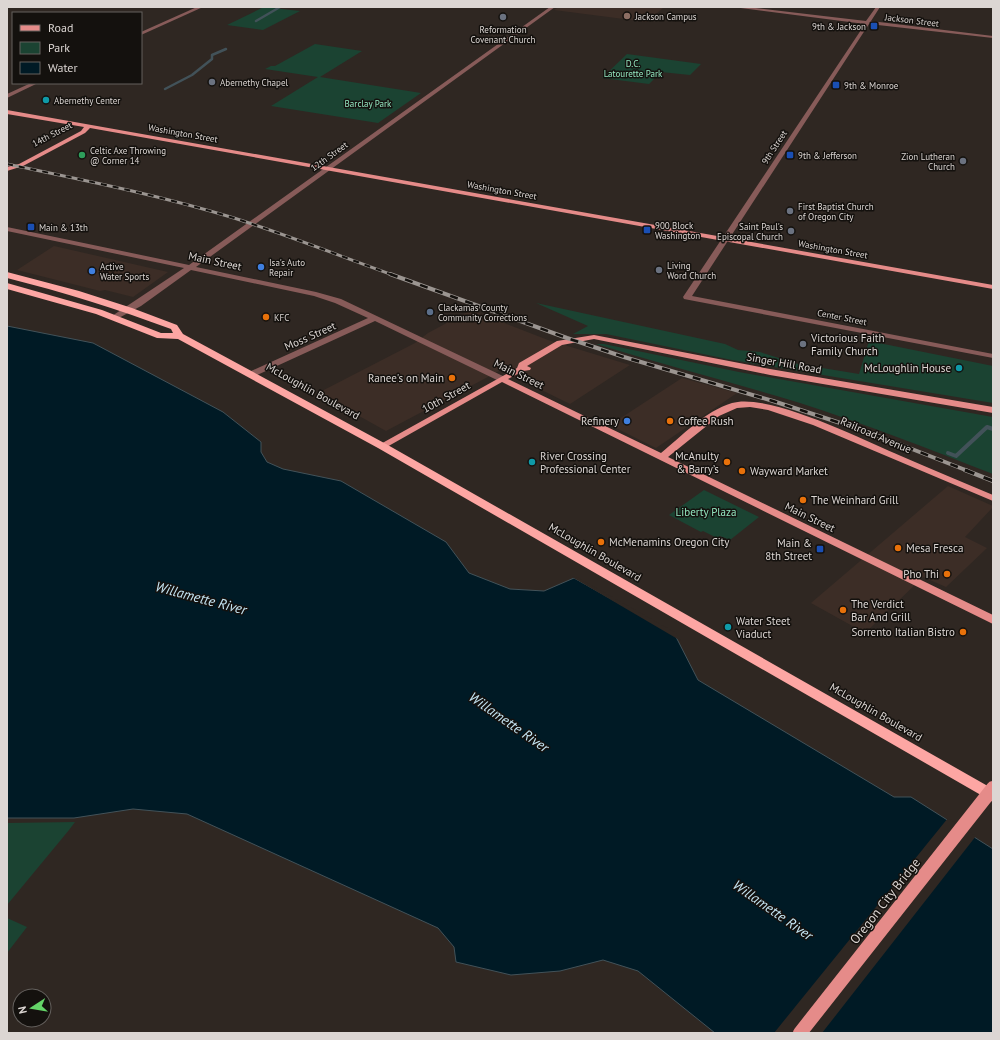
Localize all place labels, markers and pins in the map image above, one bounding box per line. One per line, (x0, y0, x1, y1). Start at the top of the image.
marker: Jackson Campus (622, 11, 632, 21)
place label: Jackson Campus (634, 11, 697, 22)
marker: Reformation Covenant Church (498, 12, 508, 22)
place label: 9th & Jackson (812, 21, 866, 32)
marker: 9th & Jackson (869, 21, 879, 31)
place label: Reformation Covenant Church (470, 24, 536, 45)
marker: Abernethy Chapel (207, 77, 217, 87)
place label: Abernethy Chapel (220, 77, 288, 88)
marker: 9th & Monroe (831, 80, 841, 90)
place label: 9th & Monroe (844, 80, 899, 91)
marker: Abernethy Center (41, 95, 51, 105)
place label: Abernethy Center (54, 95, 120, 106)
place label: Celtic Axe Throwing @ Corner 14 (90, 145, 166, 166)
marker: Celtic Axe Throwing @ Corner 14 (77, 150, 87, 160)
marker: 9th & Jefferson (785, 150, 795, 160)
place label: 9th & Jefferson (798, 150, 857, 161)
place label: Zion Lutheran Church (901, 151, 955, 172)
marker: Zion Lutheran Church (958, 156, 968, 166)
place label: First Baptist Church of Oregon City (798, 201, 874, 222)
marker: First Baptist Church of Oregon City (785, 206, 795, 216)
place label: 900 Block Washington (655, 220, 700, 241)
place label: Saint Paul's Episcopal Church (717, 221, 783, 242)
marker: Main & 13th (26, 222, 36, 232)
place label: Main & 13th (39, 222, 88, 233)
marker: 900 Block Washington (642, 225, 652, 235)
marker: Saint Paul's Episcopal Church (786, 226, 796, 236)
place label: Isa's Auto Repair (269, 257, 305, 278)
place label: Living Word Church (667, 260, 716, 281)
place label: Active Water Sports (100, 261, 149, 282)
marker: Isa's Auto Repair (256, 262, 266, 272)
marker: Living Word Church (654, 265, 664, 275)
marker: Active Water Sports (87, 266, 97, 276)
place label: Clackamas County Community Corrections (438, 302, 527, 323)
marker: Clackamas County Community Corrections (425, 307, 435, 317)
marker: KFC (261, 312, 271, 322)
place label: KFC (274, 312, 289, 323)
place label: Victorious Faith Family Church (810, 331, 885, 358)
marker: Victorious Faith Family Church (798, 339, 808, 349)
place label: McLoughlin House (864, 361, 951, 375)
marker: McLoughlin House (954, 363, 964, 373)
place label: Ranee's on Main (368, 371, 444, 385)
marker: Ranee's on Main (447, 373, 457, 383)
place label: Refinery (581, 414, 620, 428)
place label: Coffee Rush (678, 414, 734, 428)
marker: Refinery (622, 416, 632, 426)
marker: Coffee Rush (665, 416, 675, 426)
place label: River Crossing Professional Center (540, 449, 631, 476)
place label: McAnulty & Barry’s (675, 449, 720, 476)
marker: River Crossing Professional Center (527, 457, 537, 467)
marker: McAnulty & Barry’s (722, 457, 732, 467)
place label: Wayward Market (750, 464, 828, 478)
marker: Wayward Market (737, 466, 747, 476)
place label: The Weinhard Grill (811, 493, 899, 507)
marker: The Weinhard Grill (798, 495, 808, 505)
place label: McMenamins Oregon City (609, 535, 730, 549)
place label: Main & 8th Street (765, 536, 812, 563)
marker: McMenamins Oregon City (596, 537, 606, 547)
place label: Mesa Fresca (906, 541, 963, 555)
marker: Mesa Fresca (893, 543, 903, 553)
marker: Main & 8th Street (815, 544, 825, 554)
place label: Pho Thi (903, 567, 939, 581)
marker: Pho Thi (942, 569, 952, 579)
place label: The Verdict Bar And Grill (851, 597, 911, 624)
marker: The Verdict Bar And Grill (838, 605, 848, 615)
place label: Water Steet Viaduct (735, 614, 790, 641)
marker: Water Steet Viaduct (723, 622, 733, 632)
place label: Sorrento Italian Bistro (851, 625, 955, 639)
marker: Sorrento Italian Bistro (958, 627, 968, 637)

